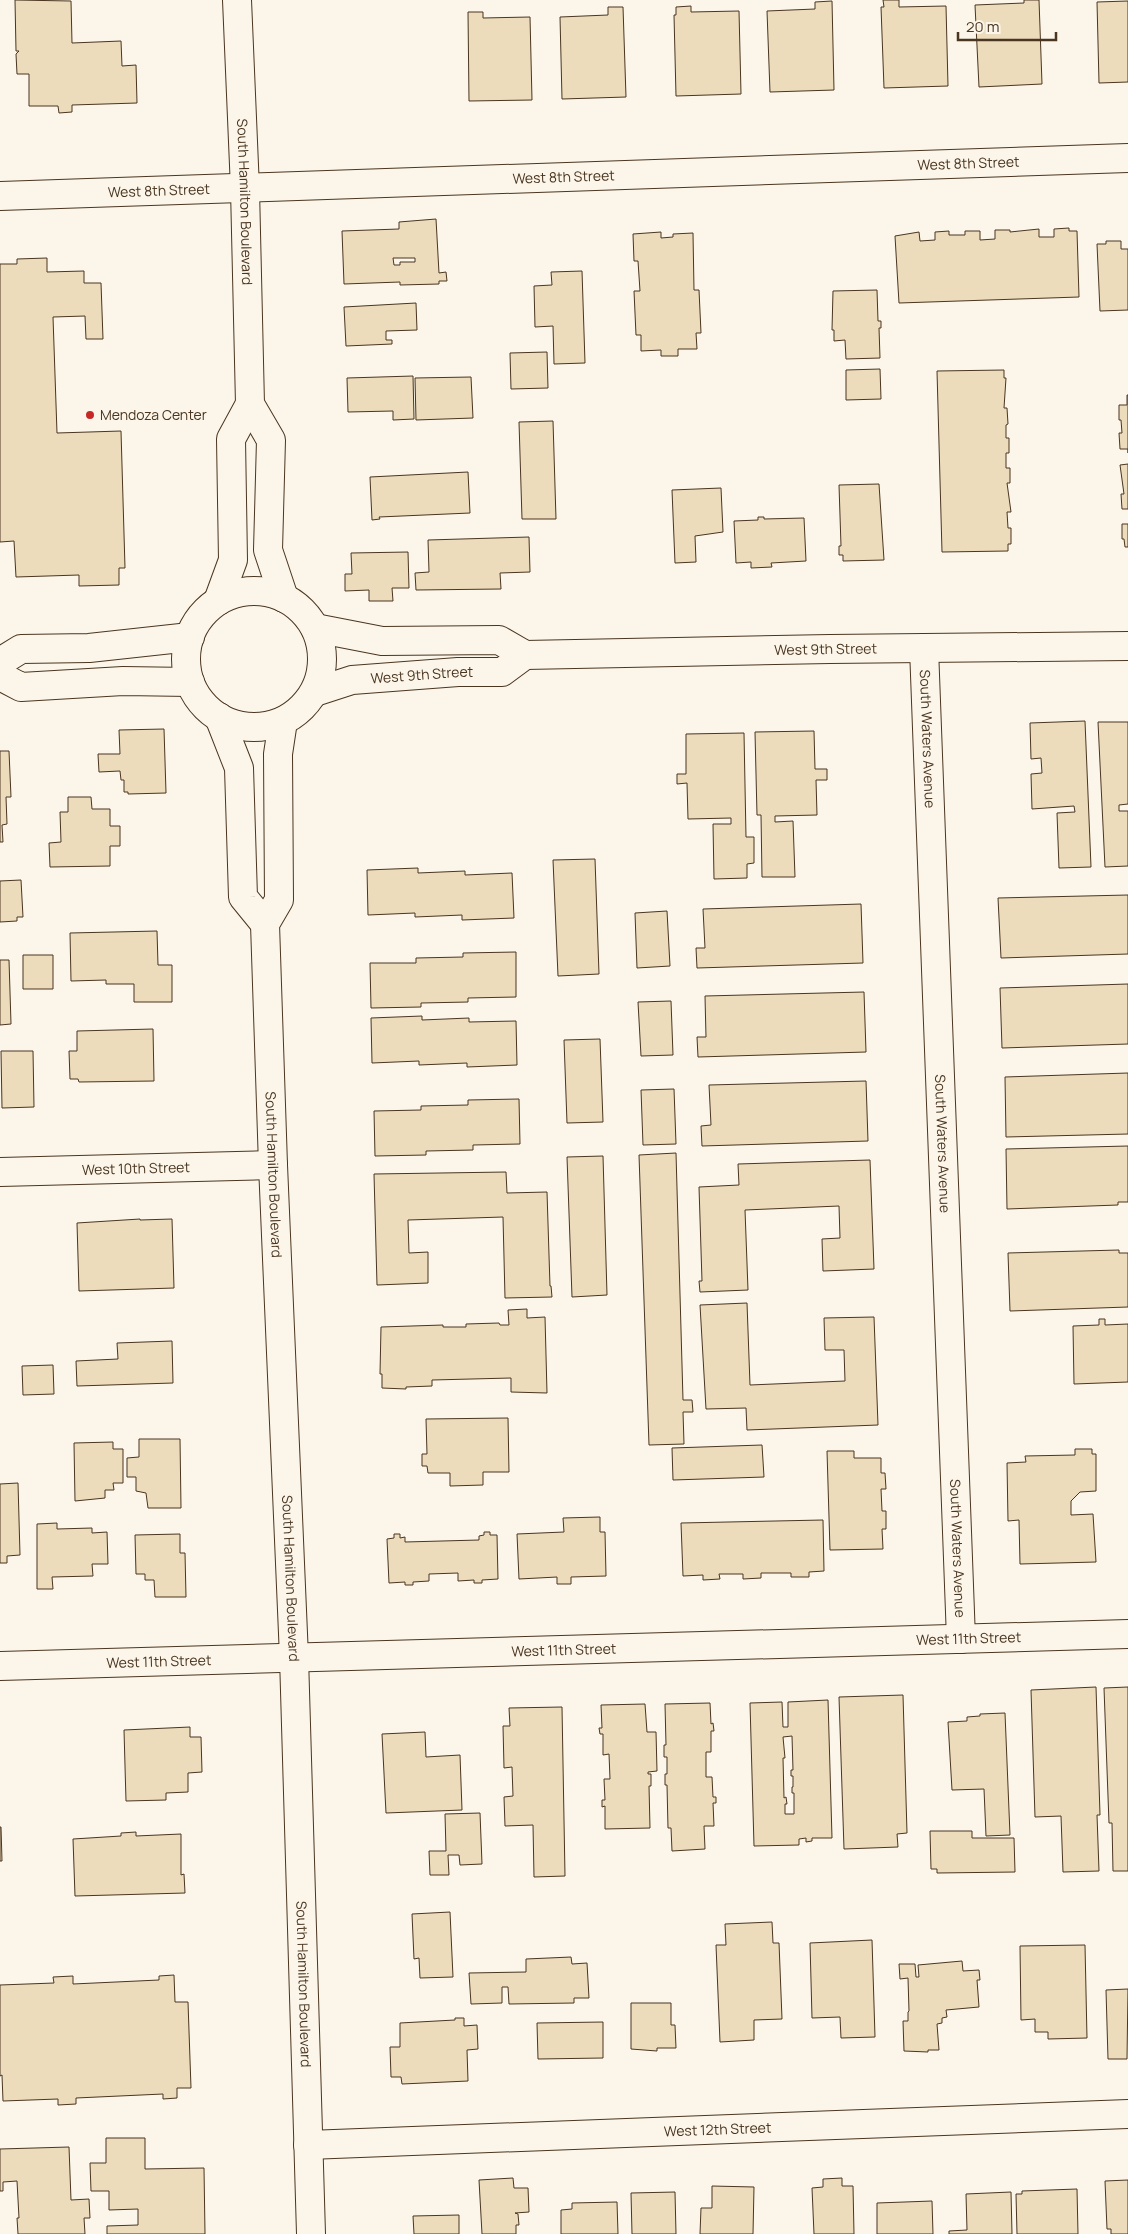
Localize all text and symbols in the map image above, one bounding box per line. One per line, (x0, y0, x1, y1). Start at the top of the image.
scale bar (958, 10, 1056, 42)
text: 20 m (966, 16, 999, 37)
street label: South Hamilton Boulevard (233, 118, 257, 285)
street label: West 8th Street (917, 152, 1020, 174)
street label: West 8th Street (512, 165, 615, 188)
street label: West 8th Street (107, 179, 211, 201)
place label: Mendoza Center (100, 405, 207, 424)
marker: Mendoza Center (84, 409, 96, 421)
street label: West 9th Street (774, 639, 878, 659)
street label: West 9th Street (370, 662, 474, 688)
street label: South Waters Avenue (916, 669, 940, 809)
street label: South Waters Avenue (931, 1074, 955, 1213)
street label: South Hamilton Boulevard (262, 1091, 287, 1258)
street label: West 10th Street (82, 1157, 191, 1179)
street label: South Waters Avenue (946, 1479, 970, 1618)
street label: South Hamilton Boulevard (278, 1495, 304, 1662)
street label: West 11th Street (916, 1627, 1022, 1649)
street label: West 11th Street (511, 1639, 617, 1660)
street label: West 11th Street (106, 1650, 212, 1672)
street label: South Hamilton Boulevard (292, 1901, 316, 2068)
street label: West 12th Street (664, 2117, 772, 2141)

